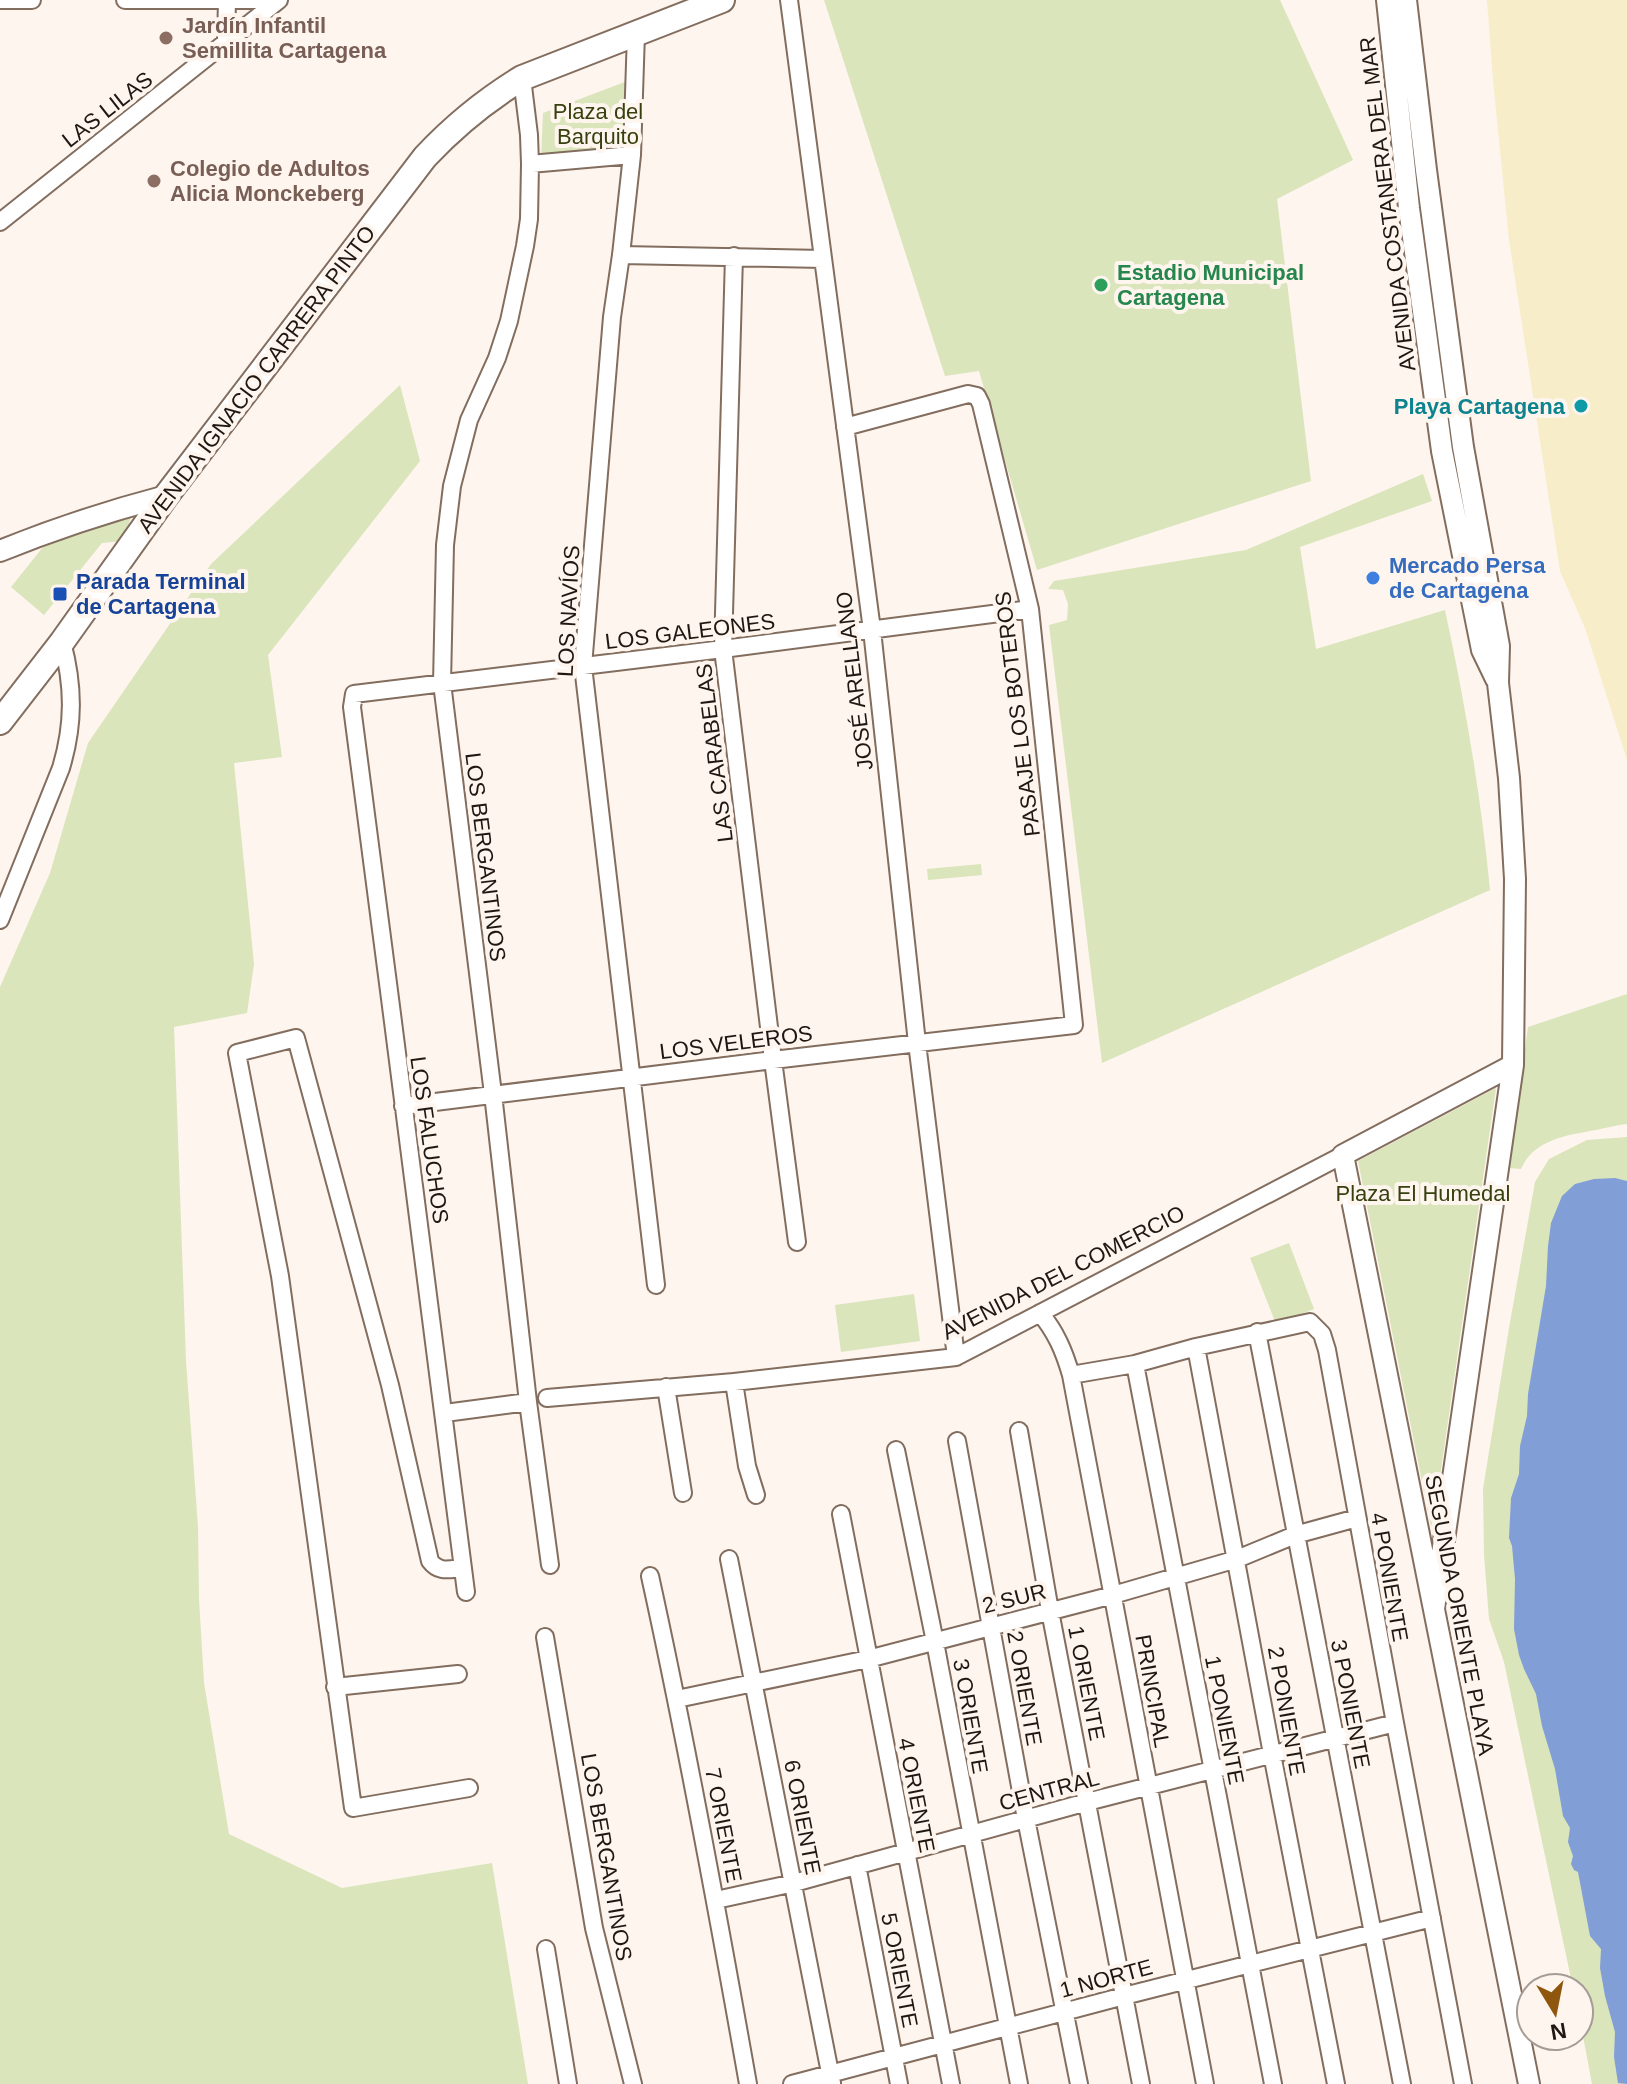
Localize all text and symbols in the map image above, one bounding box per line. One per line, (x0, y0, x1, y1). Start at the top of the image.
place label: Jardín Infantil Semillita Cartagena (182, 13, 387, 63)
marker: Jardín Infantil Semillita Cartagena (157, 29, 175, 47)
street label: AVENIDA COSTANERA DEL MAR (1355, 35, 1420, 373)
street label: LAS LILAS (57, 66, 157, 152)
park label: Plaza del Barquito (553, 99, 643, 149)
place label: Colegio de Adultos Alicia Monckeberg (170, 156, 370, 206)
marker: Colegio de Adultos Alicia Monckeberg (145, 172, 163, 190)
street label: AVENIDA IGNACIO CARRERA PINTO (133, 221, 380, 538)
place label: Estadio Municipal Cartagena (1117, 260, 1304, 310)
marker: Estadio Municipal Cartagena (1092, 276, 1110, 294)
place label: Playa Cartagena (1394, 394, 1566, 419)
marker: Playa Cartagena (1572, 397, 1590, 415)
street label: LOS NAVÍOS (553, 545, 584, 677)
place label: Mercado Persa de Cartagena (1389, 553, 1546, 603)
place label: Parada Terminal de Cartagena (76, 569, 246, 619)
marker: Mercado Persa de Cartagena (1364, 569, 1382, 587)
marker: Parada Terminal de Cartagena (51, 585, 69, 603)
street label: JOSÉ ARELLANO (831, 590, 878, 772)
street label: PASAJE LOS BOTEROS (990, 590, 1045, 838)
street label: LOS GALEONES (604, 609, 777, 654)
street label: LAS CARABELAS (691, 662, 738, 844)
street label: LOS BERGANTINOS (460, 751, 511, 963)
street label: LOS VELEROS (658, 1021, 814, 1064)
street label: LOS FALUCHOS (405, 1055, 454, 1225)
park label: Plaza El Humedal (1336, 1181, 1510, 1206)
street label: AVENIDA DEL COMERCIO (938, 1200, 1189, 1345)
street label: SEGUNDA ORIENTE PLAYA (1420, 1473, 1499, 1758)
street label: 4 PONIENTE (1366, 1511, 1413, 1644)
street label: 2 SUR (980, 1579, 1049, 1618)
street label: 1 ORIENTE (1063, 1624, 1110, 1742)
street label: 2 ORIENTE (1002, 1629, 1047, 1747)
street label: PRINCIPAL (1130, 1633, 1175, 1750)
street label: 3 PONIENTE (1326, 1638, 1375, 1771)
street label: 2 PONIENTE (1263, 1645, 1310, 1778)
street label: 1 PONIENTE (1200, 1654, 1249, 1787)
street label: 3 ORIENTE (948, 1657, 993, 1775)
street label: 4 ORIENTE (893, 1736, 940, 1854)
street label: LOS BERGANTINOS (576, 1751, 637, 1963)
street label: 6 ORIENTE (779, 1758, 826, 1876)
street label: CENTRAL (996, 1765, 1102, 1816)
street label: 7 ORIENTE (700, 1766, 747, 1884)
street label: 5 ORIENTE (876, 1911, 923, 2029)
street label: 1 NORTE (1057, 1954, 1155, 2003)
north arrow (1515, 1972, 1595, 2052)
text: N (1548, 2018, 1568, 2045)

